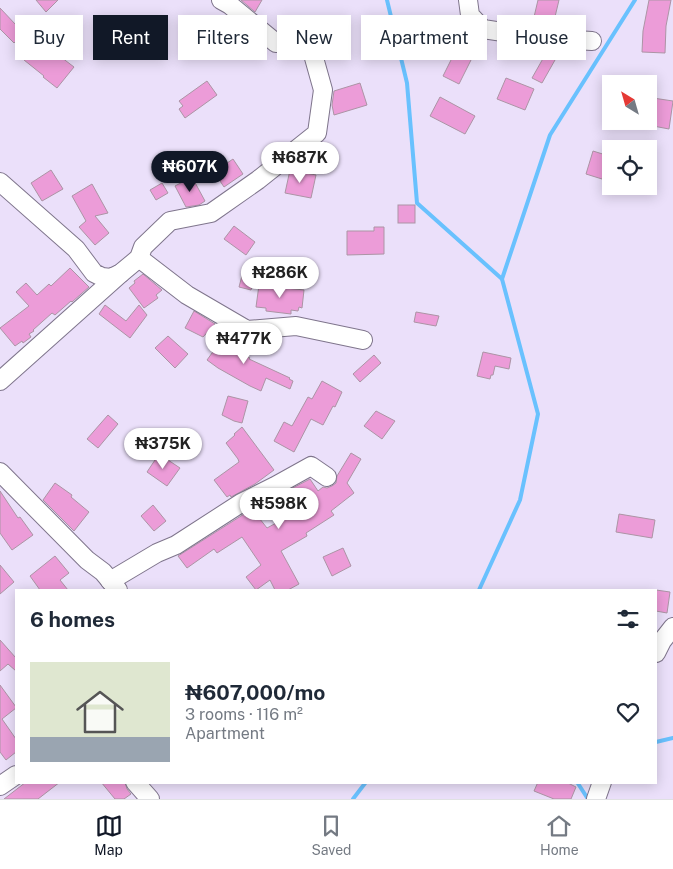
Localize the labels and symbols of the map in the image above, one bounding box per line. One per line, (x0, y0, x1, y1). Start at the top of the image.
north arrow (602, 75, 658, 130)
pin: ₦687K (265, 142, 335, 184)
pin: ₦607K (155, 150, 225, 193)
pin: ₦286K (245, 256, 315, 299)
pin: ₦477K (209, 322, 279, 365)
pin: ₦375K (128, 428, 198, 470)
pin: ₦598K (244, 488, 314, 530)

